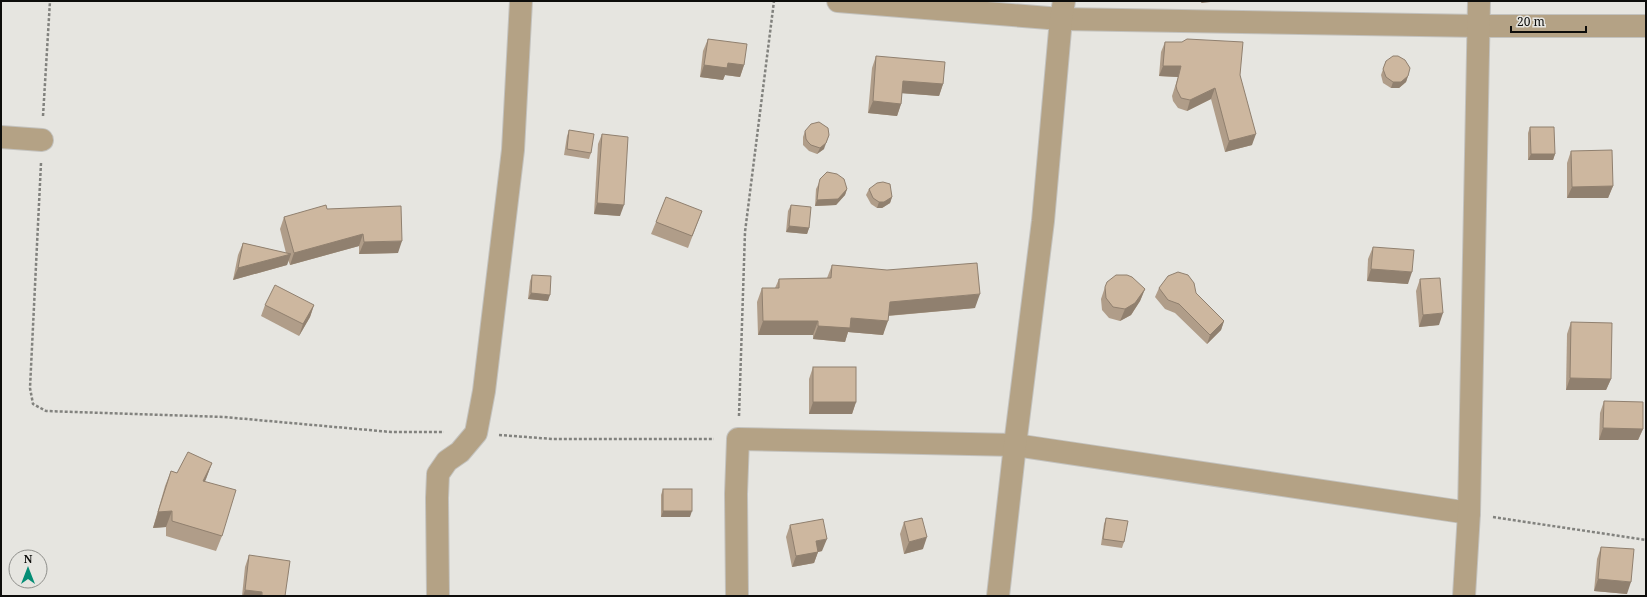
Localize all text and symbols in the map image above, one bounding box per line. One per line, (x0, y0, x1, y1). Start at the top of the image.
scale bar (1511, 8, 1586, 34)
text: 20 m (1517, 13, 1545, 30)
north arrow (8, 549, 48, 589)
text: N (24, 551, 33, 566)

